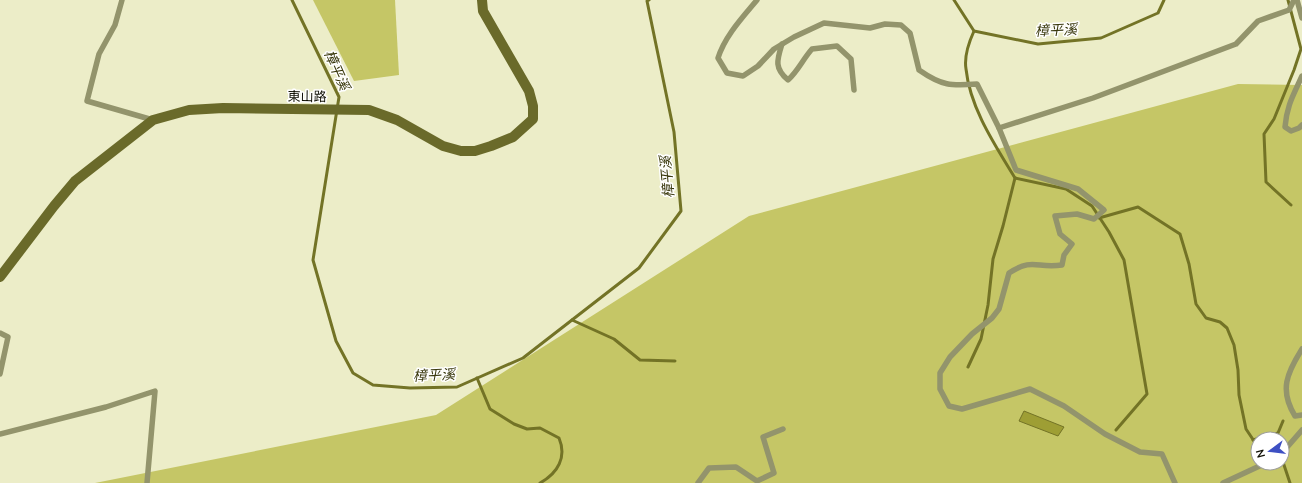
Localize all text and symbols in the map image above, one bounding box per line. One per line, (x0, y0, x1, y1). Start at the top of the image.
water label: 樟平溪 (1035, 20, 1079, 41)
water label: 樟平溪 (319, 47, 355, 95)
street label: 東山路 (287, 88, 327, 106)
water label: 樟平溪 (656, 153, 679, 199)
water label: 樟平溪 (413, 365, 457, 386)
north arrow (1250, 431, 1290, 471)
text: N (1253, 448, 1269, 459)

